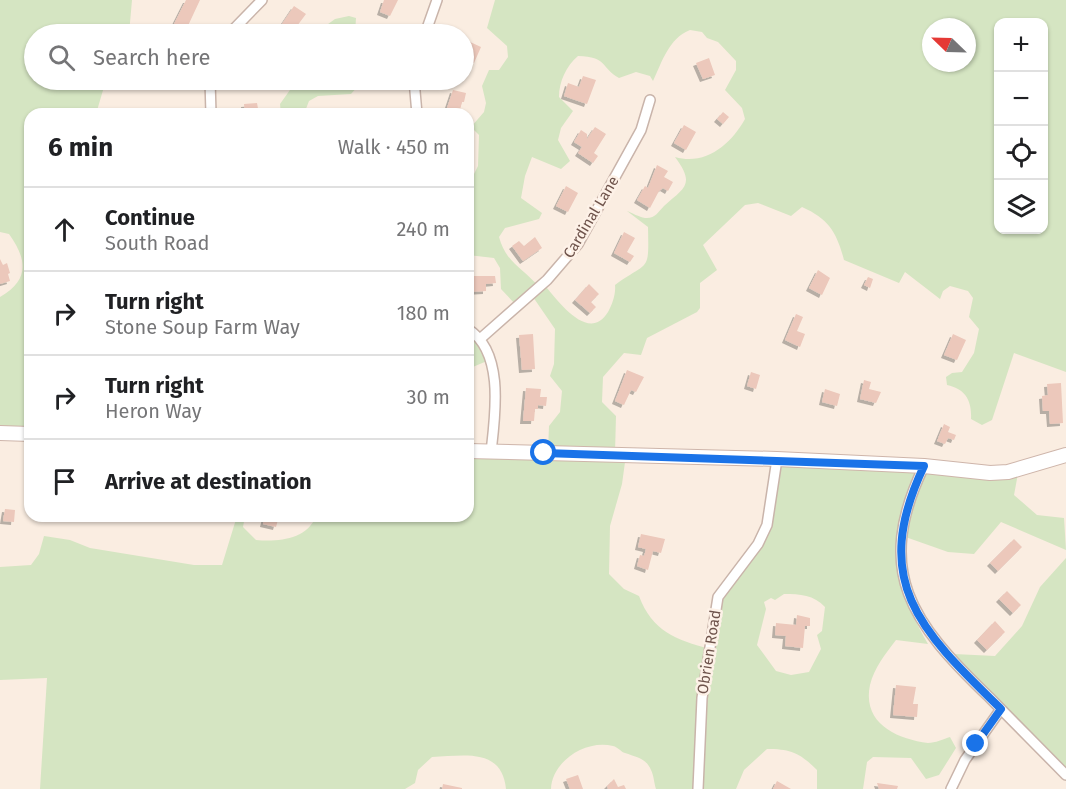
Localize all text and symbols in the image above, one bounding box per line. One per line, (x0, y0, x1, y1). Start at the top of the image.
north arrow (922, 18, 976, 72)
map controls (994, 18, 1048, 234)
button: + (994, 18, 1048, 72)
search box (24, 24, 474, 90)
icon: search (45, 41, 78, 74)
text: Search here (93, 44, 211, 71)
button: − (994, 72, 1048, 126)
button: locate (994, 126, 1048, 180)
text: 6 min (48, 132, 113, 163)
text: Walk · 450 m (338, 135, 450, 159)
street label: Cardinal Lane (559, 173, 623, 261)
button: layers (994, 180, 1048, 234)
text: Continue (105, 204, 195, 231)
icon: ahead (48, 213, 81, 246)
text: 240 m (396, 217, 450, 241)
text: South Road (105, 231, 210, 255)
text: Turn right (105, 288, 204, 315)
icon: right (48, 297, 81, 330)
text: 180 m (397, 301, 450, 325)
text: Stone Soup Farm Way (105, 315, 300, 339)
text: Turn right (105, 372, 204, 399)
icon: right (48, 381, 81, 414)
text: 30 m (406, 385, 450, 409)
text: Heron Way (105, 399, 202, 423)
route start (530, 439, 556, 465)
icon: arrive (48, 465, 81, 498)
text: Arrive at destination (105, 468, 312, 495)
street label: Obrien Road (693, 609, 725, 695)
route end (962, 730, 988, 756)

